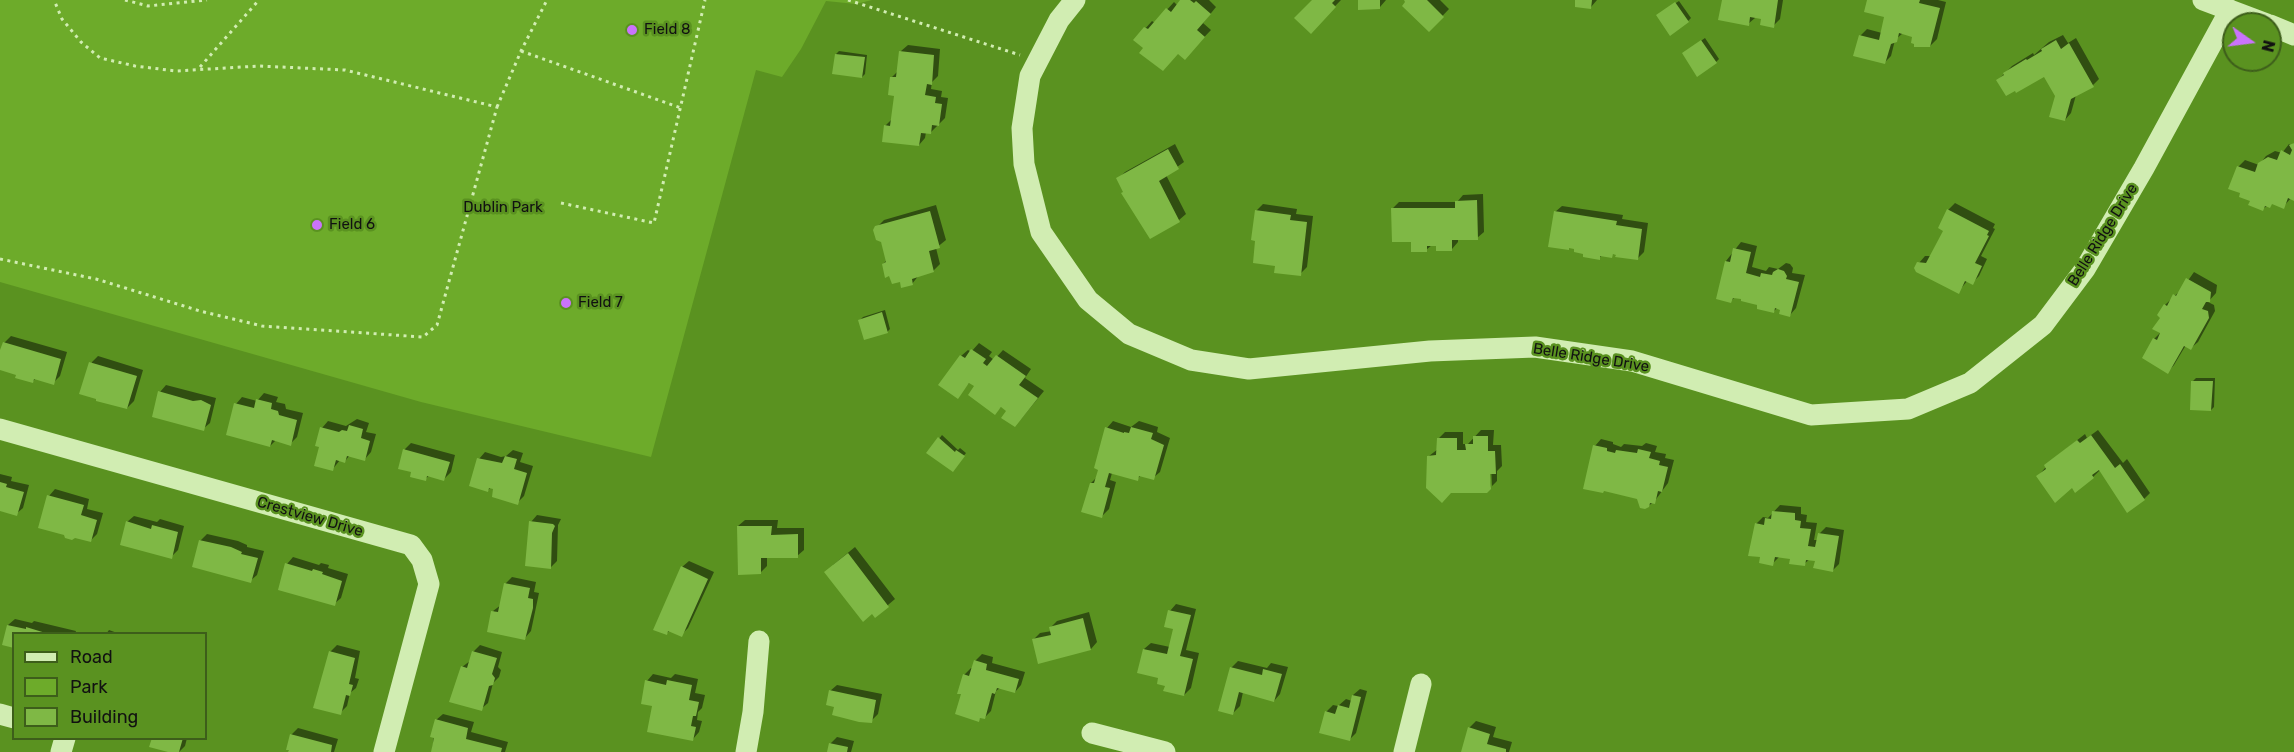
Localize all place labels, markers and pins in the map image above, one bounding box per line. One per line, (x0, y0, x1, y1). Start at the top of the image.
place label: Field 8 (644, 21, 691, 39)
marker: Field 8 (625, 23, 639, 37)
place label: Field 6 (329, 216, 375, 234)
marker: Field 6 (310, 218, 324, 232)
place label: Field 7 (578, 294, 623, 312)
marker: Field 7 (559, 296, 573, 310)

